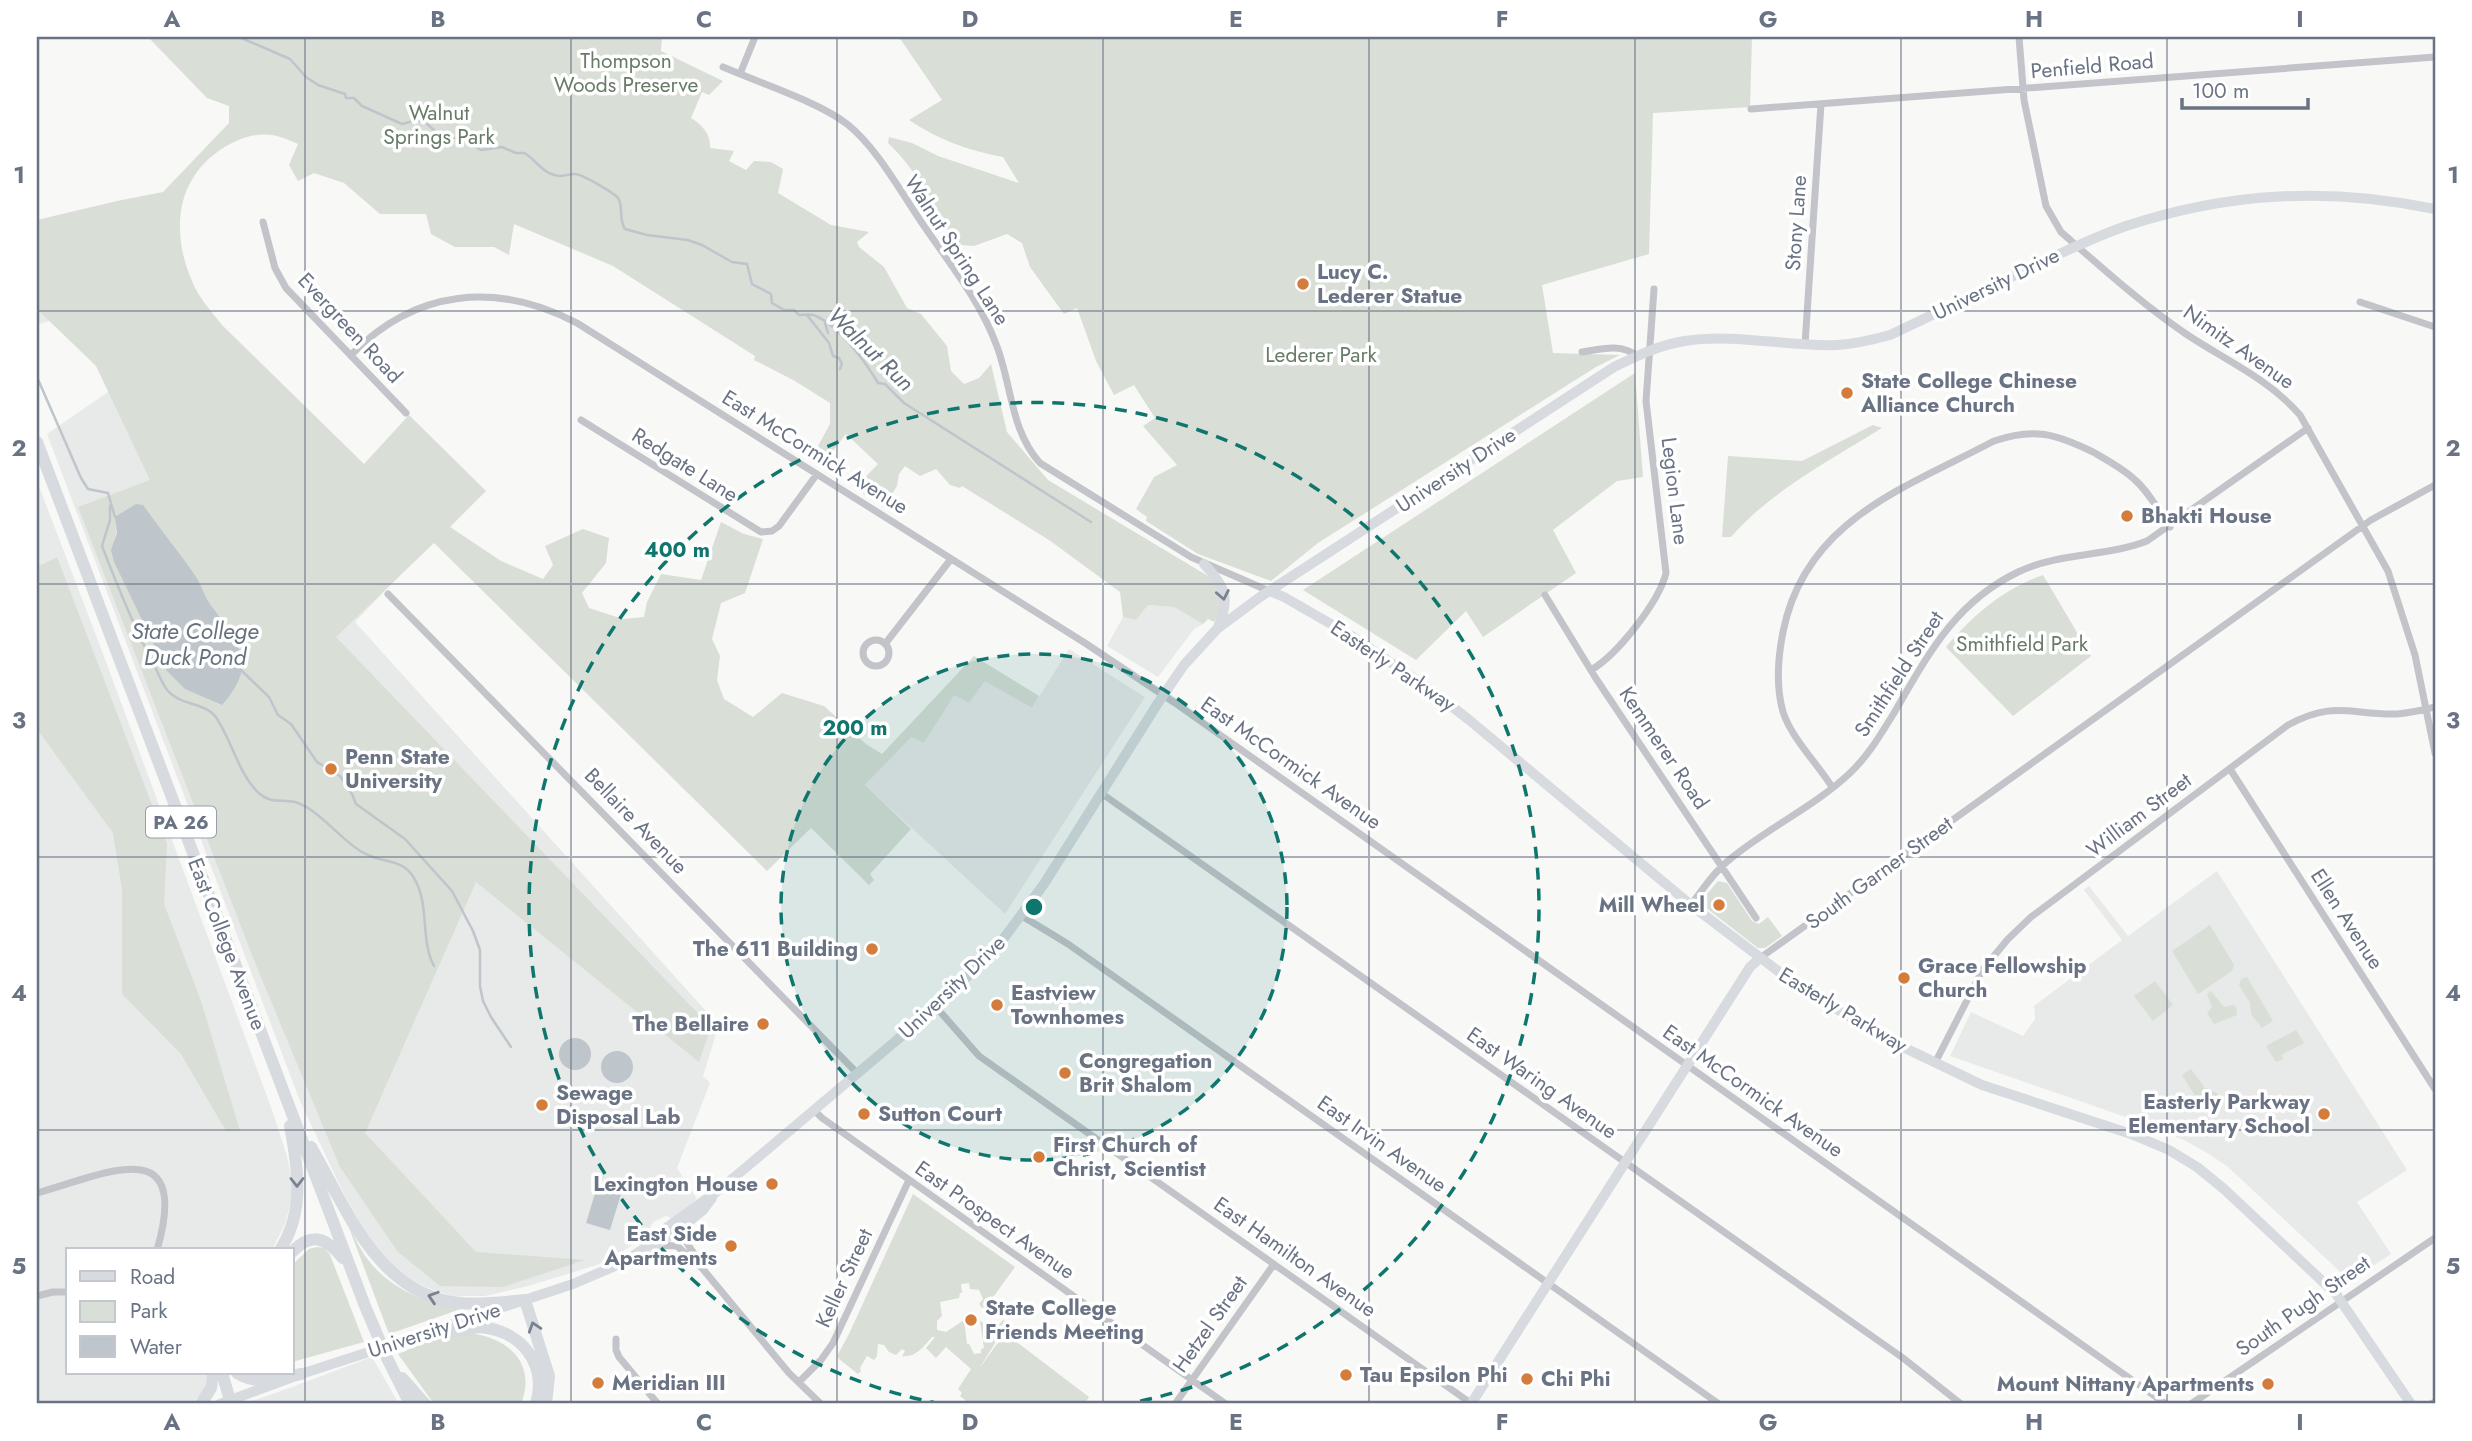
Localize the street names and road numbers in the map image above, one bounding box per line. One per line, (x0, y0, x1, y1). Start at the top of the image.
street label: Penfield Road (2029, 46, 2155, 86)
street label: Walnut Spring Lane (897, 169, 1017, 331)
street label: Stony Lane (1778, 174, 1814, 272)
street label: University Drive (1928, 240, 2065, 328)
street label: Evergreen Road (291, 266, 409, 390)
street label: Nimitz Avenue (2177, 297, 2301, 397)
street label: East McCormick Avenue (716, 382, 914, 522)
street label: Redgate Lane (626, 420, 744, 510)
street label: University Drive (1390, 420, 1522, 520)
street label: Legion Lane (1654, 436, 1696, 547)
street label: Smithfield Street (1847, 605, 1951, 743)
street label: Easterly Parkway (1325, 613, 1462, 719)
street label: Kemmerer Road (1612, 681, 1716, 815)
street label: East McCormick Avenue (1195, 689, 1388, 837)
street label: Bellaire Avenue (578, 761, 695, 881)
street label: William Street (2080, 766, 2198, 864)
road number: PA 26 (146, 806, 216, 838)
street label: South Garner Street (1799, 809, 1959, 937)
street label: East College Avenue (180, 854, 274, 1035)
street label: Ellen Avenue (2303, 863, 2391, 975)
street label: University Drive (892, 928, 1012, 1046)
street label: Easterly Parkway (1773, 960, 1913, 1061)
street label: East McCormick Avenue (1657, 1017, 1850, 1165)
street label: East Waring Avenue (1461, 1020, 1623, 1146)
street label: East Irvin Avenue (1311, 1088, 1453, 1200)
street label: East Prospect Avenue (909, 1154, 1081, 1287)
street label: East Hamilton Avenue (1208, 1190, 1383, 1325)
street label: Keller Street (808, 1224, 880, 1332)
street label: South Pugh Street (2230, 1248, 2376, 1364)
street label: Hetzel Street (1166, 1269, 1254, 1379)
street label: University Drive (364, 1294, 504, 1366)

